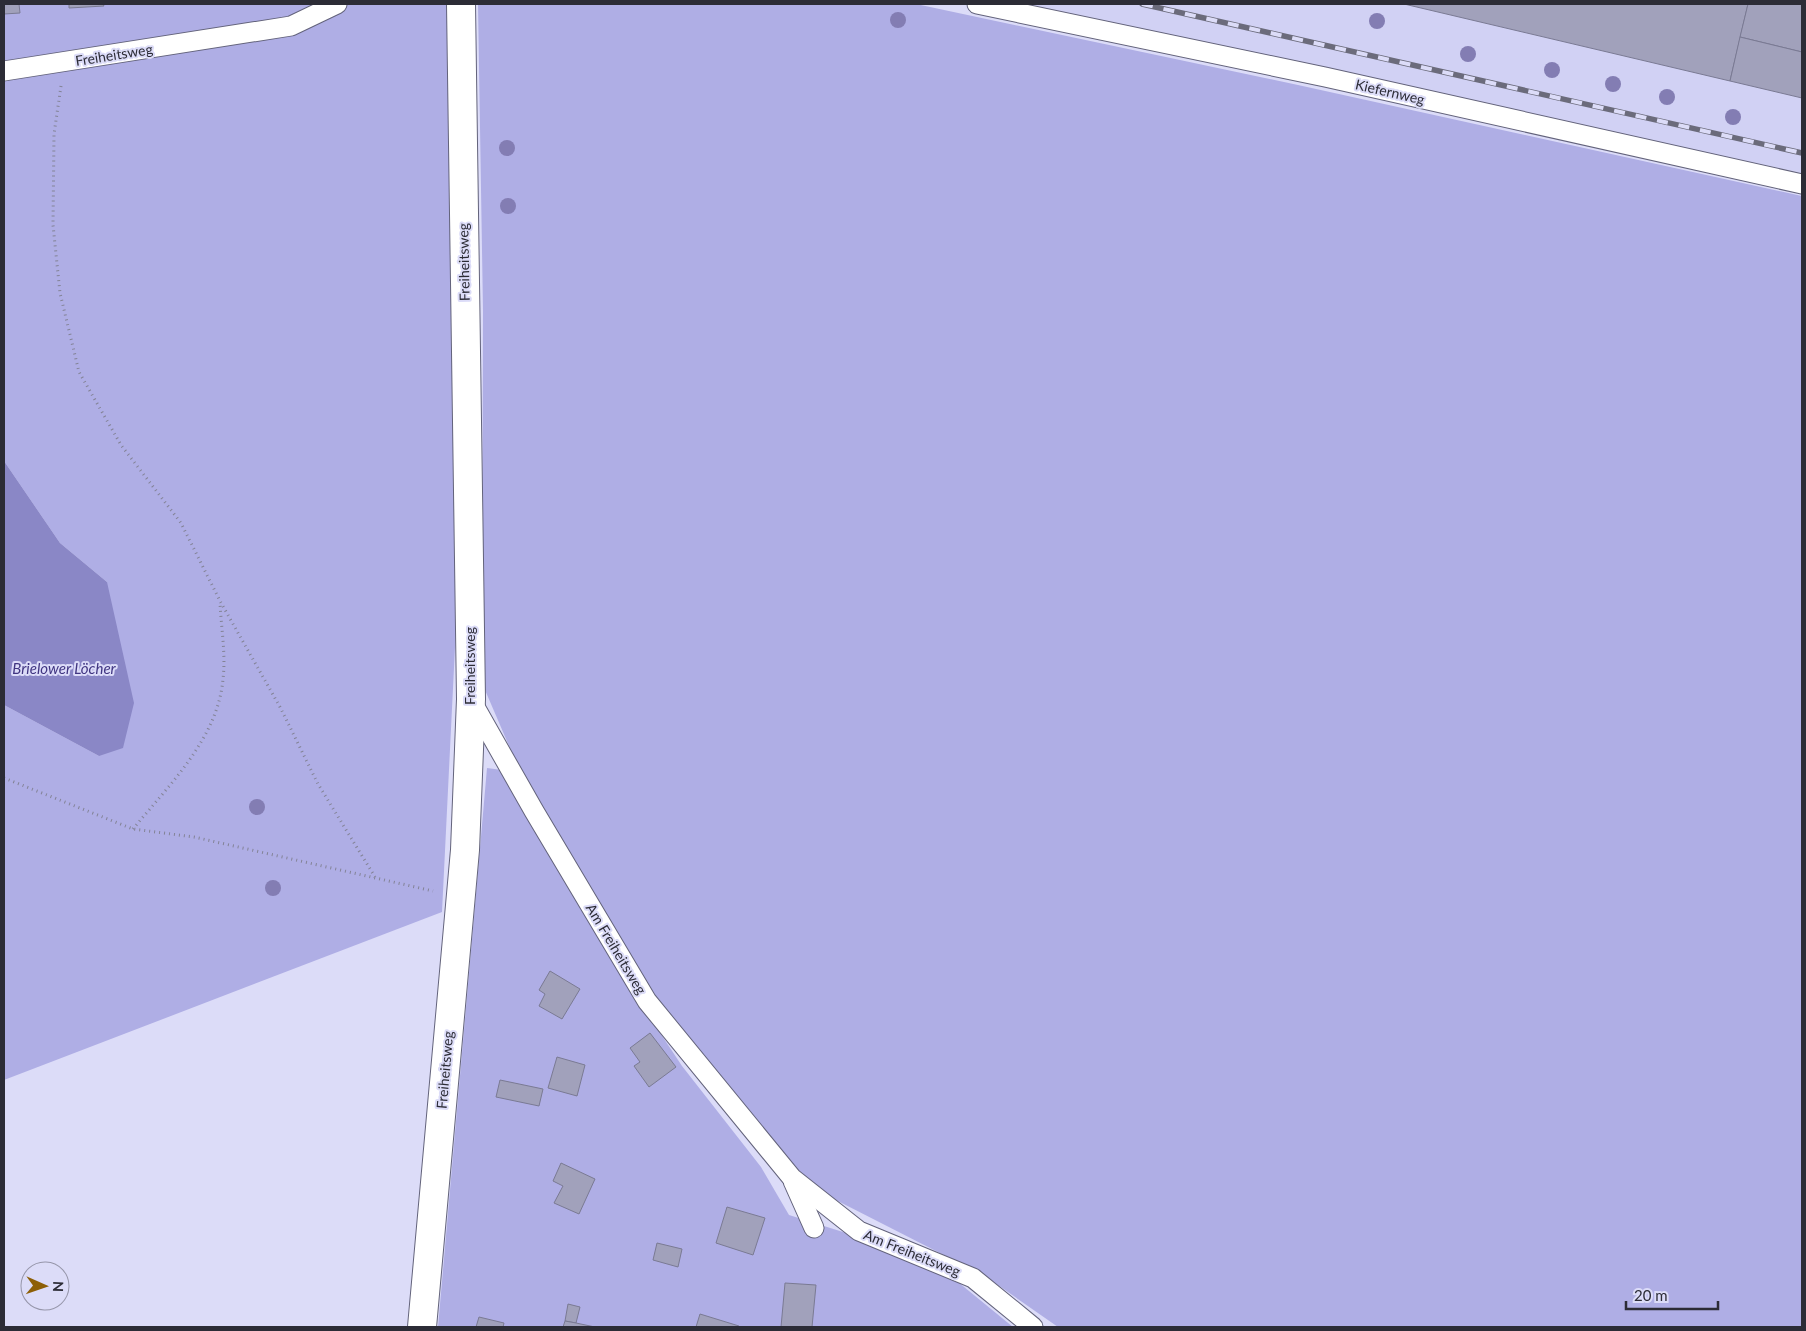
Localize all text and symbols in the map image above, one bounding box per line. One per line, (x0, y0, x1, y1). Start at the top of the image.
street label: Freiheitsweg (74, 40, 154, 69)
street label: Kiefernweg (1354, 75, 1426, 108)
street label: Freiheitsweg (454, 223, 473, 301)
street label: Freiheitsweg (461, 627, 478, 705)
water label: Brielower Löcher (12, 659, 117, 677)
street label: Am Freiheitsweg (583, 900, 650, 997)
street label: Freiheitsweg (433, 1030, 456, 1110)
street label: Am Freiheitsweg (861, 1225, 963, 1280)
north arrow (20, 1261, 70, 1311)
scale bar (1626, 1278, 1718, 1310)
text: N (50, 1281, 67, 1292)
text: 20 m (1634, 1286, 1668, 1304)

